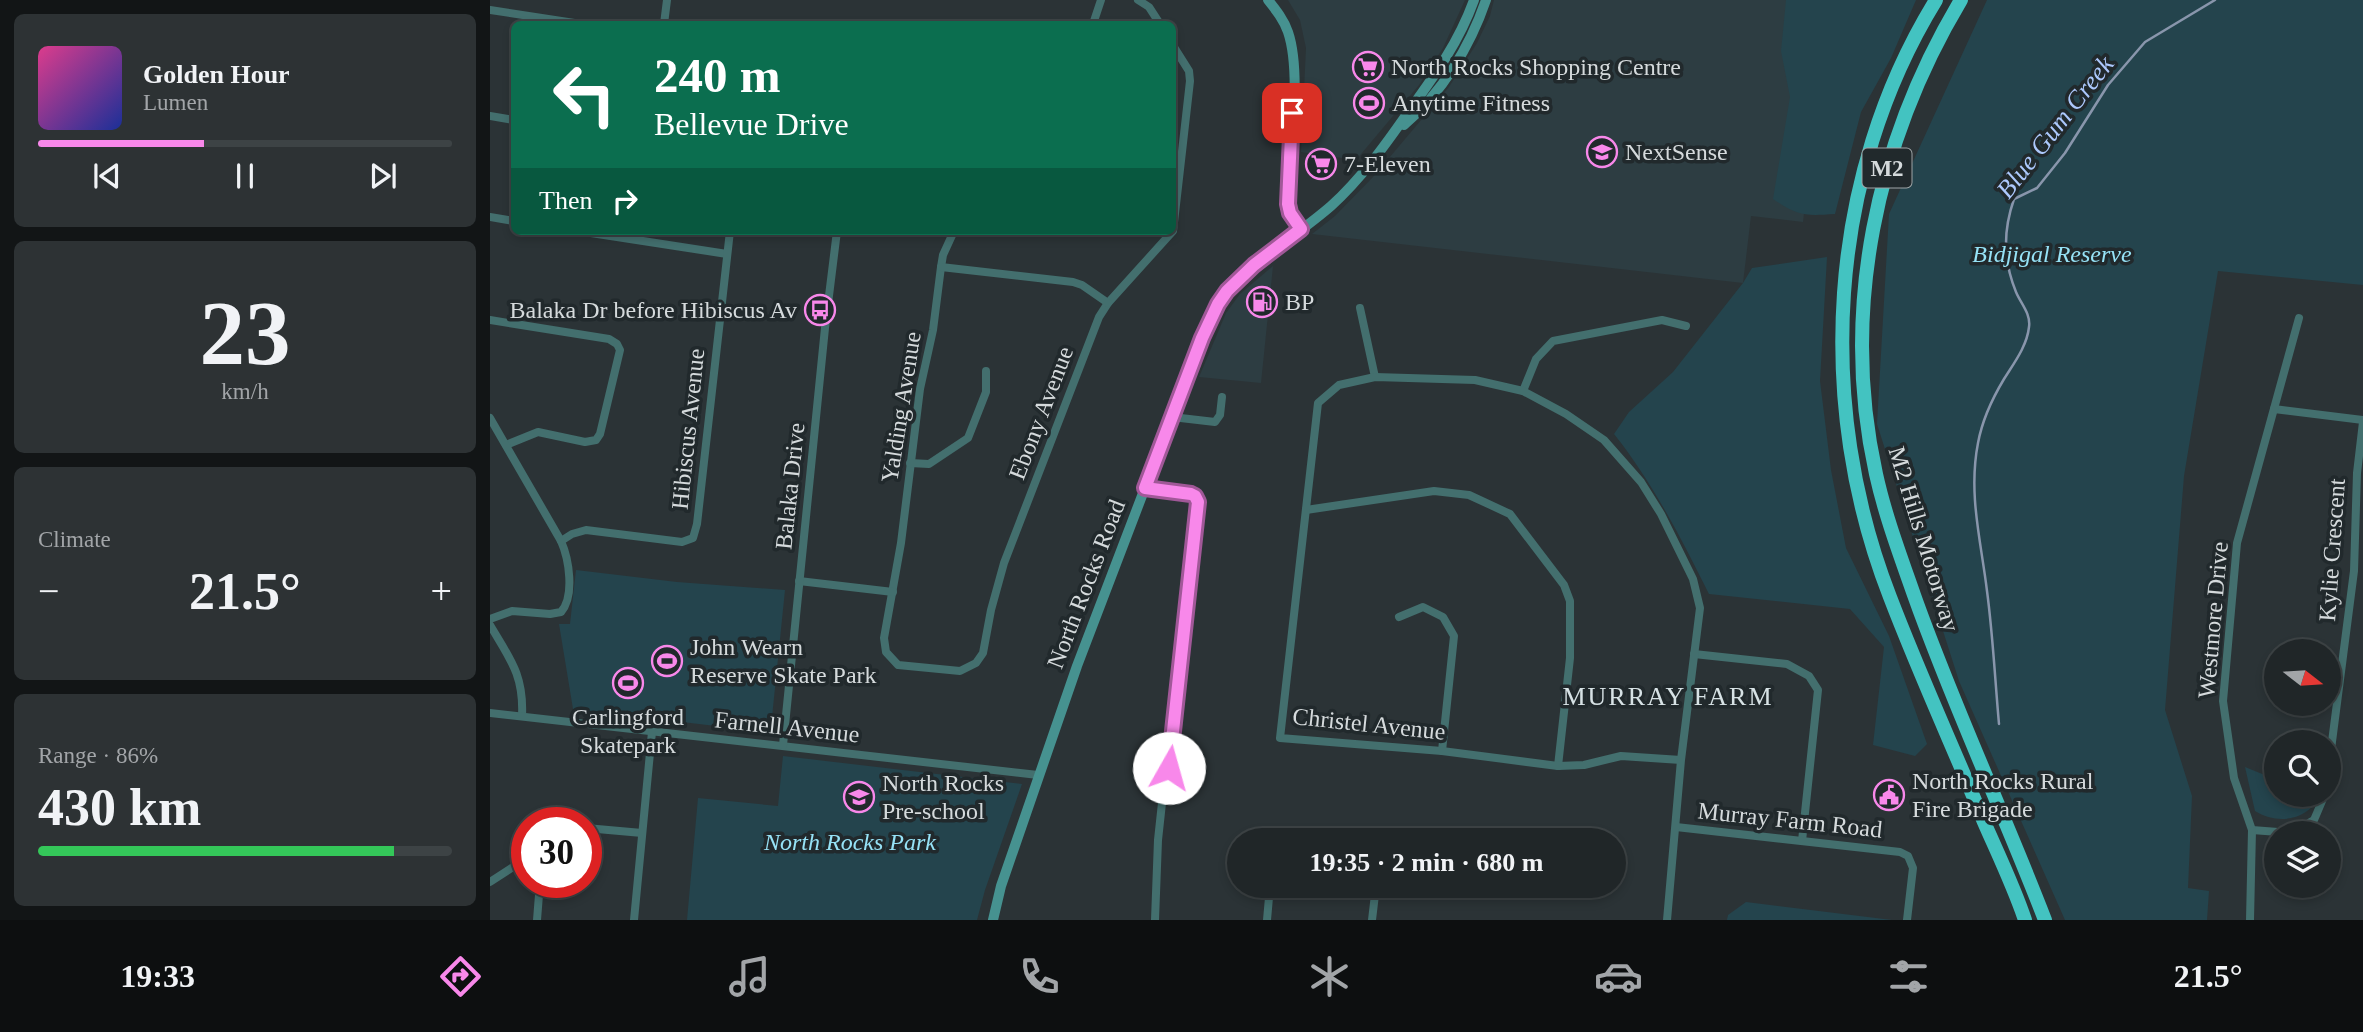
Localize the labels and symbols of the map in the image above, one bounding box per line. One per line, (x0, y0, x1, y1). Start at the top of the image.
supermarket icon: North Rocks Shopping Centre (1351, 50, 1385, 84)
water label: Blue Gum Creek (1991, 50, 2120, 204)
place label: North Rocks Shopping Centre (1391, 54, 1681, 80)
pin (1262, 83, 1322, 143)
sports icon: Anytime Fitness (1352, 86, 1386, 120)
place label: Anytime Fitness (1392, 90, 1550, 116)
school or university icon: NextSense (1585, 135, 1619, 169)
place label: NextSense (1625, 139, 1728, 165)
supermarket icon: 7-Eleven (1304, 147, 1338, 181)
road number: M2 (1862, 148, 1912, 188)
place label: 7-Eleven (1344, 151, 1431, 177)
park label: Bidjigal Reserve (1972, 241, 2132, 267)
fuel station icon: BP (1245, 285, 1279, 319)
place label: BP (1285, 289, 1314, 315)
bus stop icon: Balaka Dr before Hibiscus Av (803, 293, 837, 327)
place label: Balaka Dr before Hibiscus Av (510, 297, 797, 323)
street label: Yalding Avenue (876, 330, 926, 484)
street label: Ebony Avenue (1004, 343, 1078, 483)
street label: Hibiscus Avenue (667, 347, 709, 511)
street label: Balaka Drive (770, 421, 810, 551)
street label: M2 Hills Motorway (1884, 443, 1964, 635)
street label: Kylie Crescent (2314, 477, 2350, 622)
street label: North Rocks Road (1042, 496, 1130, 672)
street label: Westmore Drive (2193, 540, 2233, 700)
place label: John Wearn Reserve Skate Park (690, 634, 877, 688)
north arrow (2264, 639, 2342, 716)
sports icon: John Wearn Reserve Skate Park (650, 644, 684, 678)
sports icon: Carlingford Skatepark (611, 666, 645, 700)
district label: MURRAY FARM (1562, 682, 1774, 711)
street label: Christel Avenue (1291, 703, 1447, 745)
place label: Carlingford Skatepark (572, 704, 684, 758)
street label: Farnell Avenue (713, 706, 861, 748)
position arrow (1132, 731, 1206, 805)
place label: North Rocks Rural Fire Brigade (1912, 768, 2094, 822)
place label: North Rocks Pre-school (882, 770, 1004, 824)
public building icon: North Rocks Rural Fire Brigade (1872, 778, 1906, 812)
school or university icon: North Rocks Pre-school (842, 780, 876, 814)
street label: Murray Farm Road (1697, 797, 1883, 843)
speed limit sign: 30 (511, 807, 602, 898)
park label: North Rocks Park (763, 829, 936, 855)

